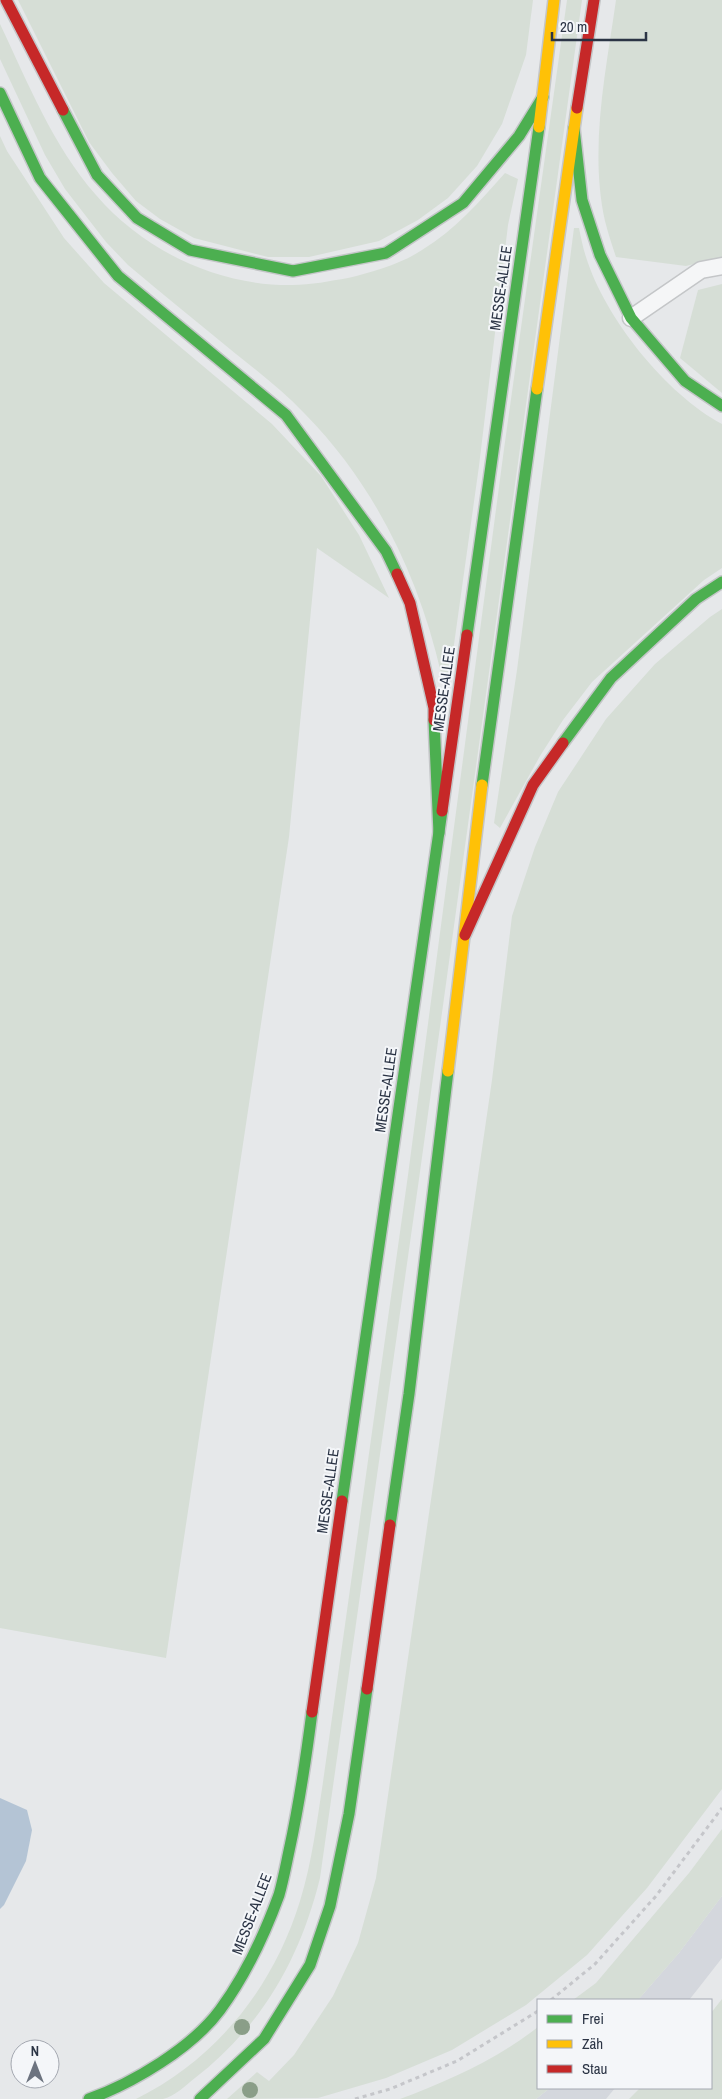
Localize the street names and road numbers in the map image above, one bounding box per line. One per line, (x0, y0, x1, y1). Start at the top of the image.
street label: MESSE-ALLEE (484, 244, 517, 332)
street label: MESSE-ALLEE (427, 645, 460, 733)
street label: MESSE-ALLEE (369, 1046, 402, 1134)
street label: MESSE-ALLEE (311, 1447, 344, 1535)
street label: MESSE-ALLEE (226, 1870, 277, 1957)

